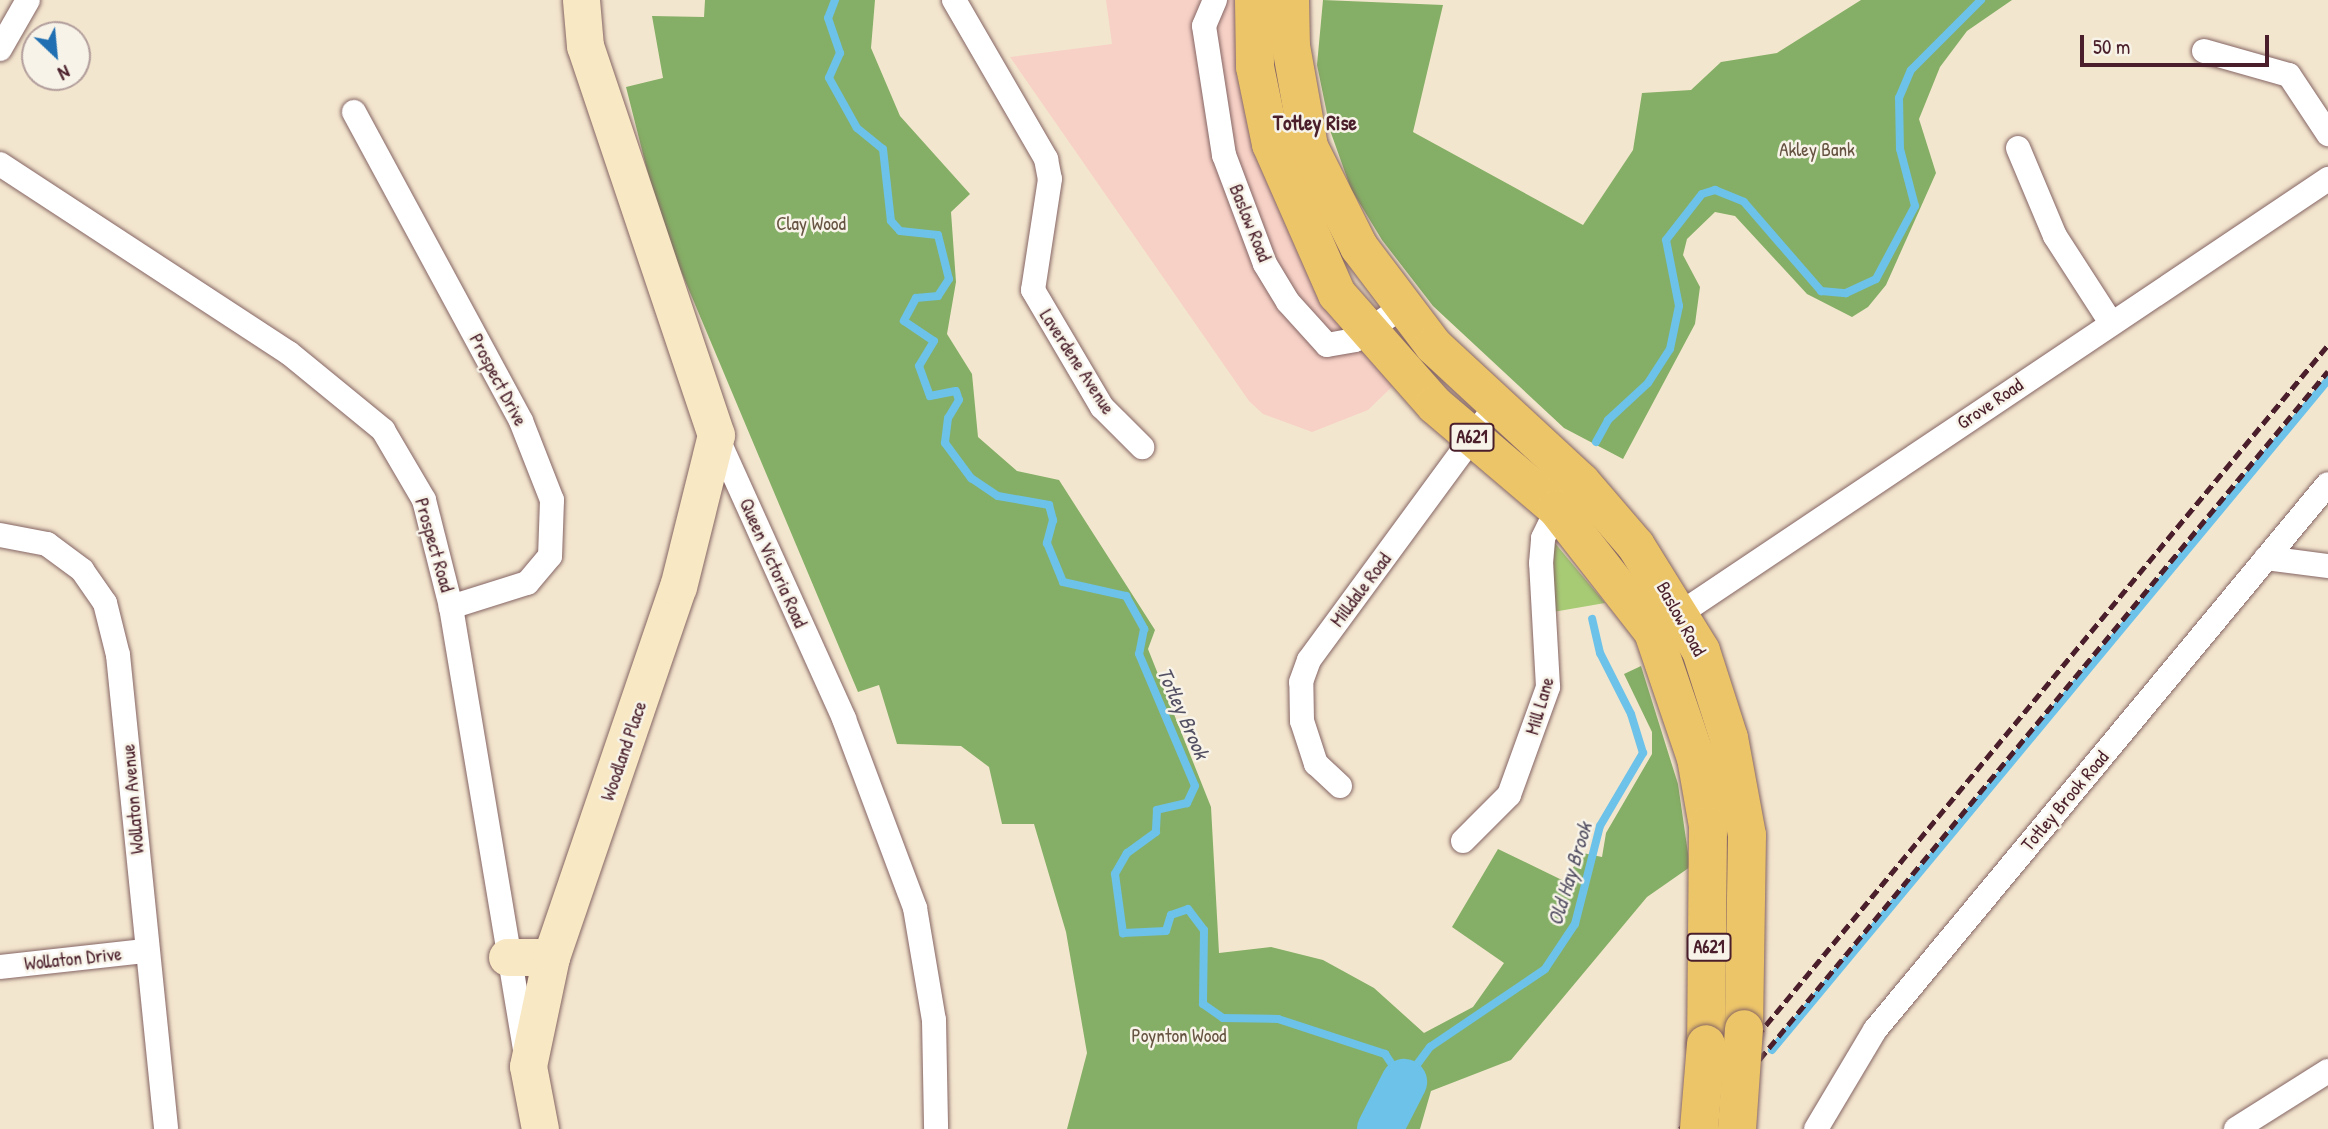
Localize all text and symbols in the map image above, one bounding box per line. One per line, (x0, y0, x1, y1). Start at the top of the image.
north arrow (21, 21, 91, 91)
scale bar (2083, 21, 2272, 65)
text: 50 m (2093, 32, 2130, 61)
text: N (54, 59, 75, 87)
district label: Totley Rise (1273, 110, 1357, 136)
park label: Akley Bank (1779, 139, 1855, 161)
street label: Baslow Road (1224, 181, 1276, 265)
park label: Clay Wood (776, 213, 846, 235)
street label: Laverdene Avenue (1035, 305, 1119, 419)
street label: Prospect Drive (464, 330, 532, 430)
street label: Grove Road (1953, 374, 2027, 434)
road number: A621 (1449, 422, 1495, 452)
street label: Prospect Road (410, 495, 458, 595)
street label: Queen Victoria Road (734, 495, 812, 631)
street label: Milldale Road (1326, 549, 1396, 631)
street label: Baslow Road (1651, 578, 1711, 660)
water label: Totley Brook (1152, 663, 1214, 763)
street label: Mill Lane (1521, 675, 1559, 737)
street label: Woodland Place (596, 698, 652, 804)
street label: Wollaton Avenue (117, 743, 149, 855)
street label: Totley Brook Road (2016, 746, 2114, 856)
water label: Old Hay Brook (1542, 819, 1598, 929)
road number: A621 (1686, 932, 1732, 962)
street label: Wollaton Drive (23, 943, 123, 975)
park label: Poynton Wood (1132, 1025, 1226, 1047)

